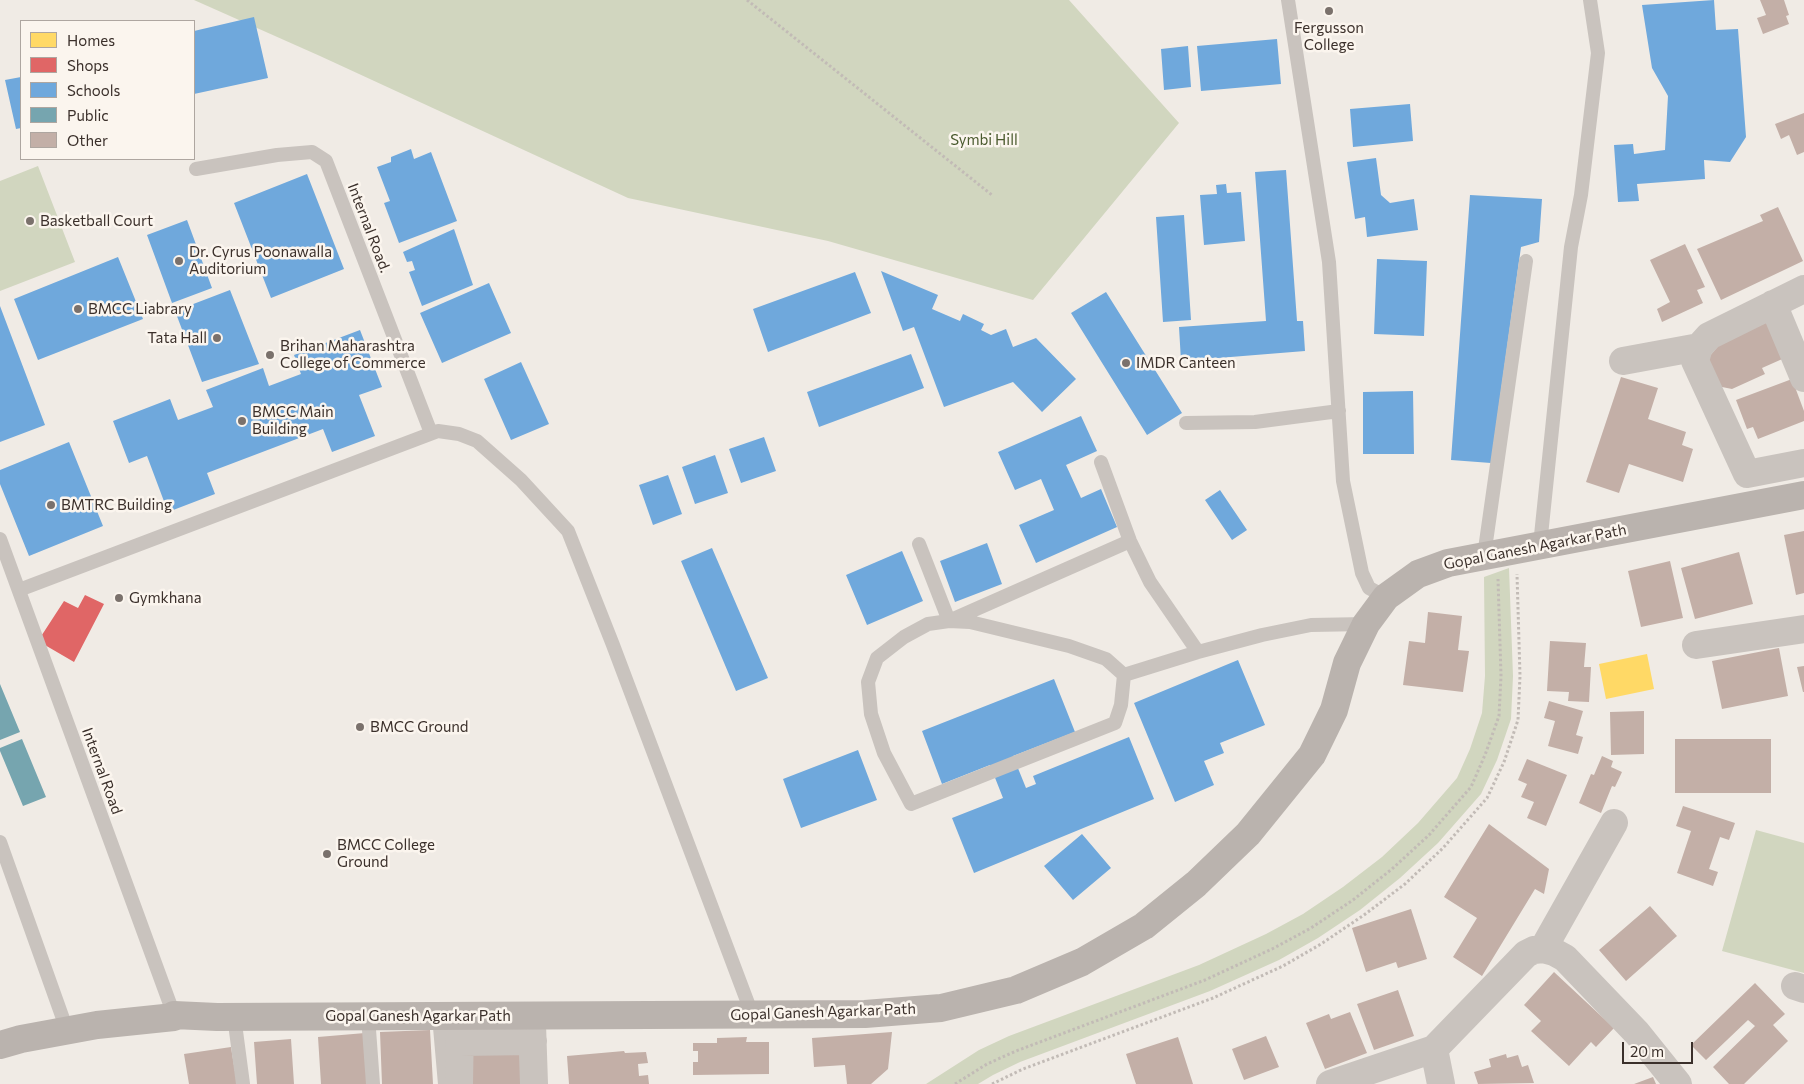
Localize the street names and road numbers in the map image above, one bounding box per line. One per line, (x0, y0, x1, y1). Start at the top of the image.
street label: Internal Road. (344, 181, 394, 275)
street label: Gopal Ganesh Agarkar Path (1442, 520, 1628, 574)
street label: Internal Road (78, 725, 126, 817)
street label: Gopal Ganesh Agarkar Path (730, 1000, 916, 1024)
street label: Gopal Ganesh Agarkar Path (325, 1007, 511, 1025)

